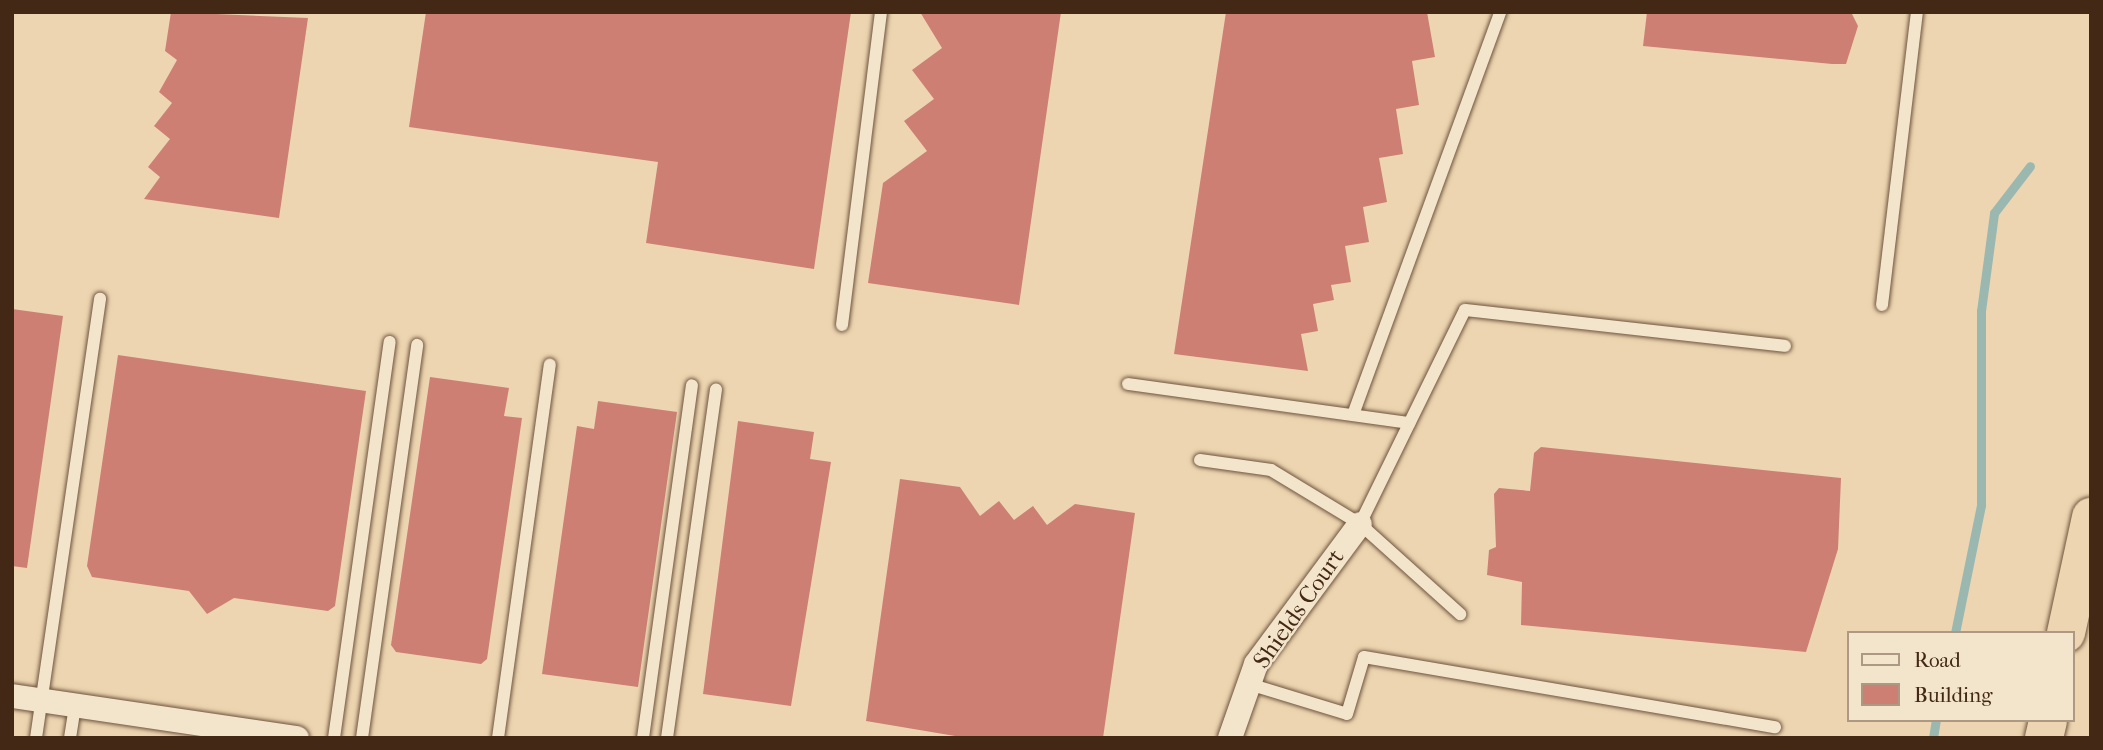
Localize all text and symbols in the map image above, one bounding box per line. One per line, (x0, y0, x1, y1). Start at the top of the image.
street label: Shields Court (1247, 544, 1351, 674)
legend (1848, 631, 2075, 722)
text: Road (1914, 648, 1961, 672)
text: Building (1914, 683, 1992, 707)

